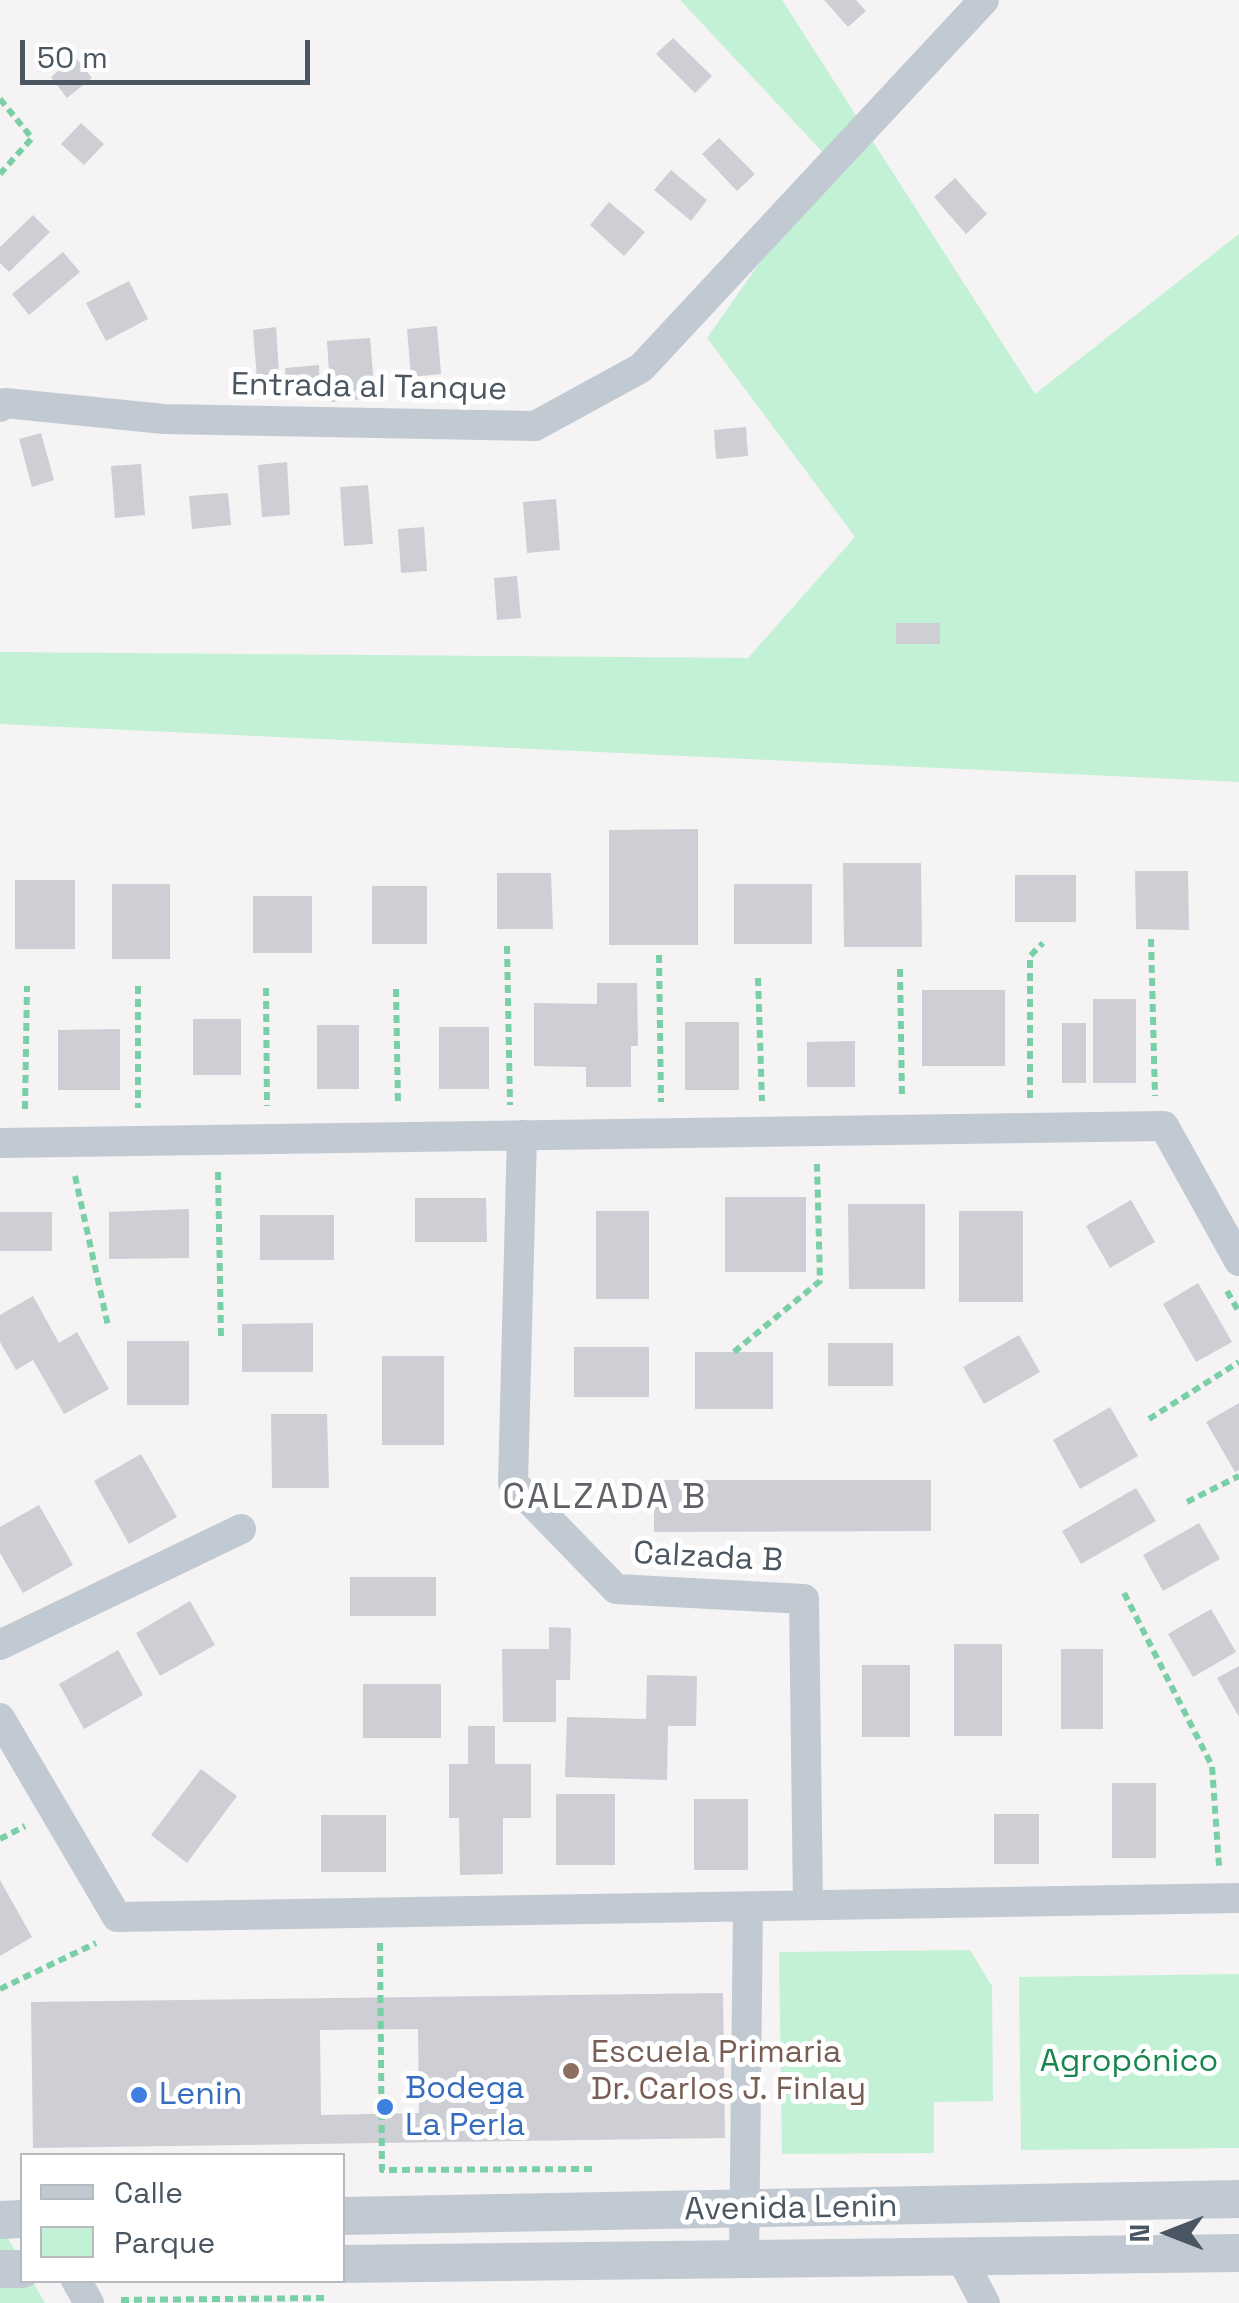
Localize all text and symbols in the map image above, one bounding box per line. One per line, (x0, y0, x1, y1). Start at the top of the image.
scale bar (25, 20, 315, 82)
text: 50 m (37, 38, 108, 77)
street label: Entrada al Tanque (231, 366, 507, 410)
district label: CALZADA B (502, 1478, 708, 1520)
street label: Calzada B (632, 1535, 784, 1581)
place label: Escuela Primaria Dr. Carlos J. Finlay (591, 2034, 866, 2109)
park label: Agropónico (1040, 2043, 1218, 2081)
marker: Escuela Primaria Dr. Carlos J. Finlay (560, 2060, 582, 2082)
place label: Bodega La Perla (405, 2070, 525, 2145)
place label: Lenin (159, 2076, 242, 2114)
marker: Lenin (128, 2084, 150, 2106)
marker: Bodega La Perla (374, 2096, 396, 2118)
legend (20, 2153, 345, 2283)
text: Calle (114, 2173, 183, 2212)
north arrow (1119, 2183, 1219, 2283)
street label: Avenida Lenin (684, 2188, 898, 2230)
text: Parque (114, 2223, 215, 2262)
text: N (1121, 2224, 1157, 2242)

